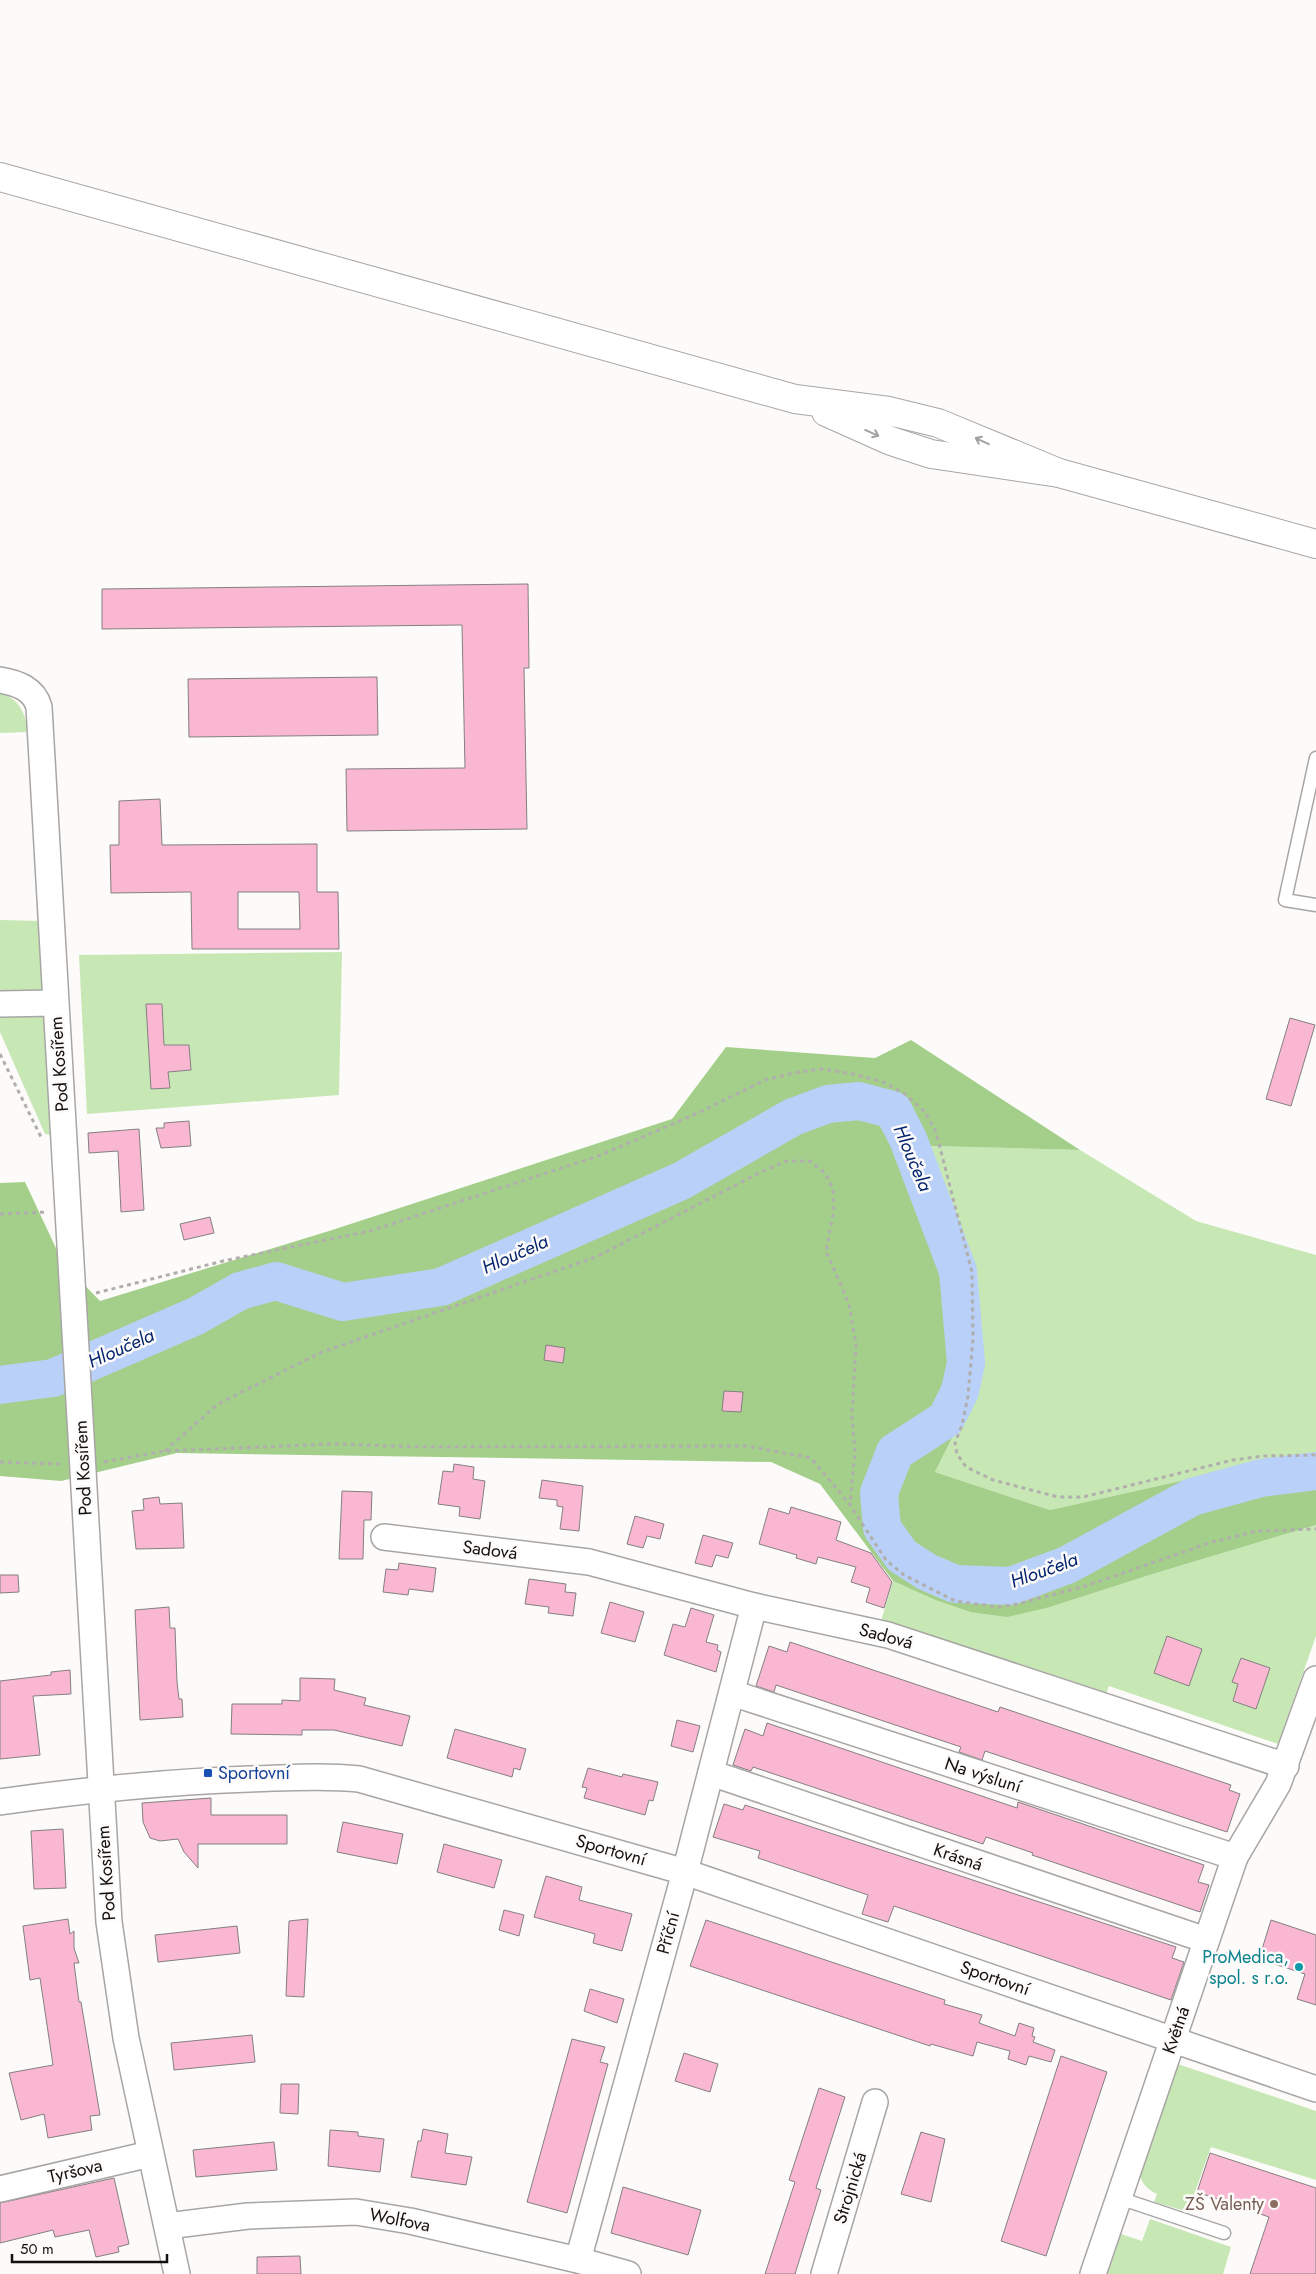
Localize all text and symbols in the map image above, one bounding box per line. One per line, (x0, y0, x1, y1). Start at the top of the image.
one-way arrow (864, 428, 879, 438)
one-way arrow (975, 435, 990, 445)
street label: Pod Kosířem (43, 1015, 75, 1113)
water label: Hloučela (887, 1120, 939, 1196)
water label: Hloučela (477, 1227, 553, 1281)
water label: Hloučela (83, 1321, 159, 1375)
street label: Pod Kosířem (68, 1420, 98, 1516)
street label: Sadová (461, 1534, 519, 1566)
water label: Hloučela (1006, 1545, 1082, 1595)
street label: Sadová (856, 1616, 916, 1656)
street label: Na výsluní (941, 1750, 1026, 1800)
place label: Sportovní (218, 1760, 291, 1786)
marker: Sportovní (202, 1767, 214, 1779)
street label: Pod Kosířem (90, 1824, 122, 1922)
street label: Sportovní (573, 1828, 650, 1873)
street label: Krásná (930, 1836, 986, 1878)
street label: Příční (650, 1908, 686, 1957)
place label: ProMedica, spol. s r.o. (1202, 1944, 1289, 1991)
street label: Sportovní (957, 1954, 1035, 2002)
marker: ProMedica, spol. s r.o. (1293, 1961, 1305, 1973)
street label: Květná (1156, 2003, 1196, 2057)
street label: Strojnická (827, 2149, 873, 2227)
street label: Tyršova (45, 2152, 105, 2190)
place label: ZŠ Valenty (1185, 2191, 1264, 2217)
marker: ZŠ Valenty (1268, 2198, 1280, 2210)
street label: Wolfova (367, 2201, 433, 2239)
scale bar (12, 2232, 168, 2264)
text: 50 m (20, 2238, 54, 2260)

